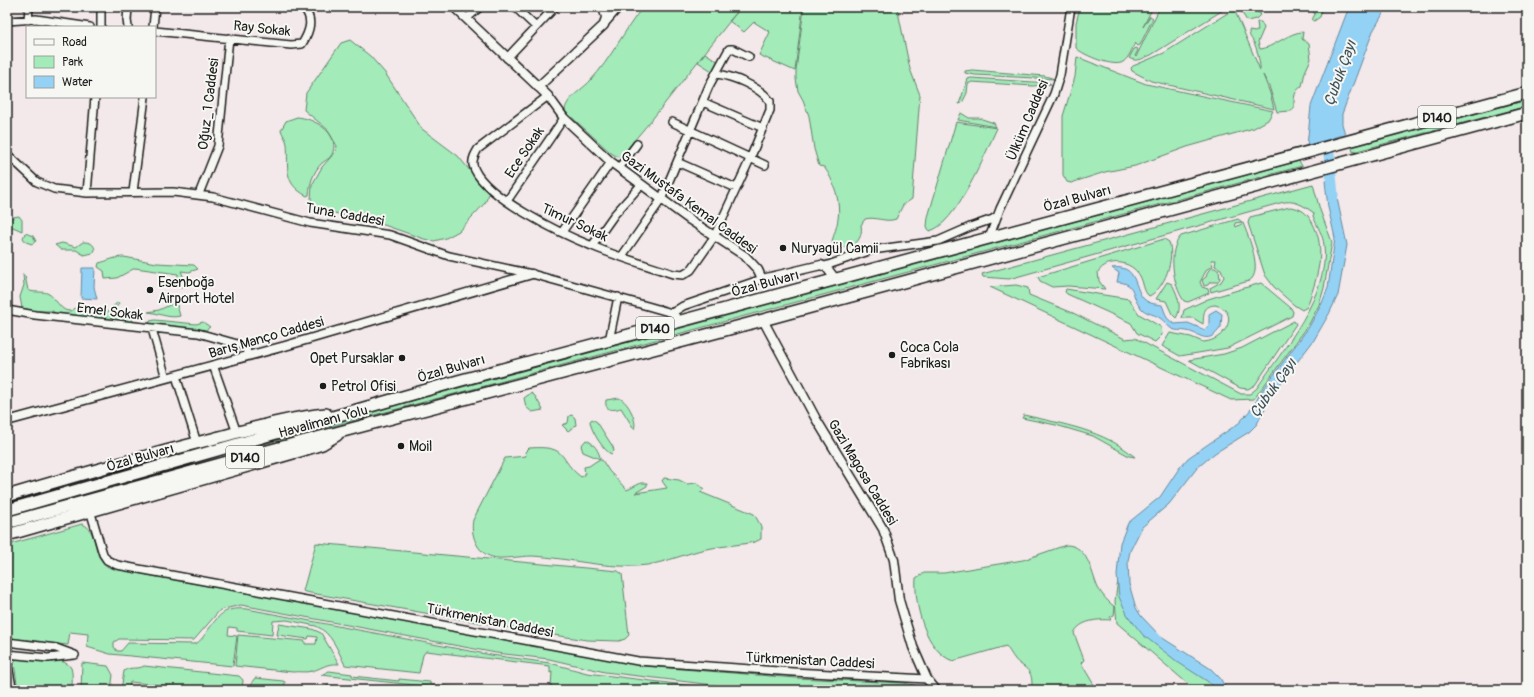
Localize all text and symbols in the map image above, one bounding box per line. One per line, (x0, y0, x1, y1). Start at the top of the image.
street label: Ray Sokak (232, 17, 292, 40)
legend (26, 26, 156, 98)
text: Road (62, 35, 87, 50)
water label: Çubuk Çayı (1320, 37, 1361, 108)
text: Park (62, 55, 83, 70)
street label: Oğuz_1 Caddesi (194, 57, 223, 151)
text: Water (62, 75, 93, 90)
street label: Ülküm Caddesi (1003, 77, 1052, 163)
road number: D140 (1418, 106, 1456, 128)
street label: Ece Sokak (501, 123, 548, 181)
street label: Gazi Mustafa Kemal Caddesi (617, 147, 760, 258)
street label: Özal Bulvarı (1041, 180, 1113, 216)
street label: Tuna. Caddesi (304, 199, 386, 230)
street label: Timur Sokak (539, 200, 611, 245)
place label: Nuryagül Camii (791, 240, 879, 257)
marker: Nuryagül Camii (778, 243, 788, 253)
street label: Özal Bulvarı (729, 265, 801, 301)
place label: Esenboğa Airport Hotel (158, 274, 235, 307)
marker: Esenboğa Airport Hotel (145, 285, 155, 295)
street label: Emel Sokak (76, 299, 144, 324)
street label: Barış Manço Caddesi (207, 313, 326, 362)
road number: D140 (636, 317, 674, 339)
place label: Coca Cola Fabrikası (900, 339, 959, 372)
place label: Opet Pursaklar (310, 350, 394, 367)
street label: Özal Bulvarı (415, 350, 487, 386)
marker: Coca Cola Fabrikası (887, 350, 897, 360)
marker: Opet Pursaklar (397, 353, 407, 363)
water label: Çubuk Çayı (1246, 354, 1302, 421)
place label: Petrol Ofisi (331, 378, 396, 395)
marker: Petrol Ofisi (318, 381, 328, 391)
street label: Havalimanı Yolu (277, 401, 370, 442)
street label: Gazi Magosa Caddesi (824, 416, 901, 529)
place label: Moil (409, 438, 432, 455)
street label: Özal Bulvarı (104, 439, 176, 475)
marker: Moil (396, 441, 406, 451)
road number: D140 (226, 446, 264, 468)
street label: Türkmenistan Caddesi (425, 600, 555, 641)
street label: Türkmenistan Caddesi (745, 649, 875, 672)

